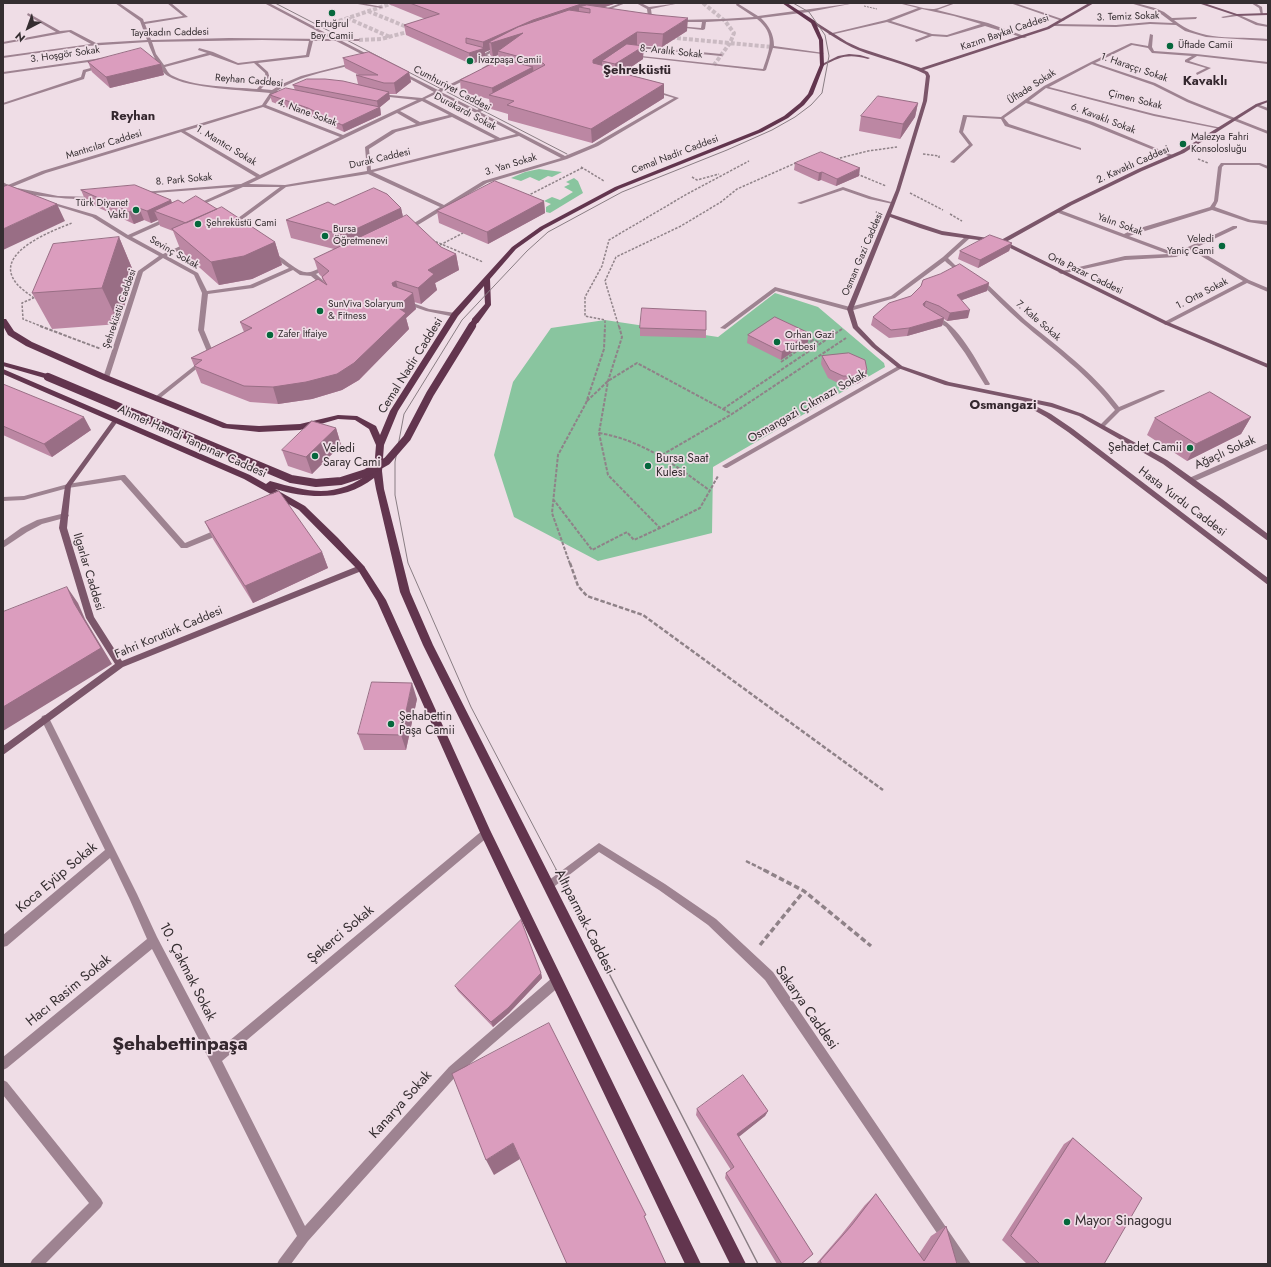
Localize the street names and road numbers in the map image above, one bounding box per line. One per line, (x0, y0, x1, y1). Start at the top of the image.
street label: 3. Temiz Sokak (1096, 10, 1160, 24)
street label: Kazım Baykal Caddesi (959, 12, 1051, 54)
street label: Tayakadın Caddesi (131, 26, 209, 40)
street label: 8. Aralık Sokak (639, 43, 703, 61)
street label: 3. Hoşgör Sokak (29, 44, 101, 66)
street label: 1. Haraççı Sokak (1099, 51, 1169, 85)
street label: Cumhuriyet Caddesi (411, 63, 493, 115)
street label: Üftade Sokak (1006, 67, 1058, 107)
street label: Reyhan Caddesi (215, 72, 283, 90)
street label: Çimen Sokak (1107, 88, 1163, 112)
street label: Durakardı Sokak (432, 91, 498, 133)
street label: 4. Nane Sokak (276, 97, 338, 129)
street label: 6. Kavaklı Sokak (1069, 101, 1137, 137)
street label: 1. Mantıcı Sokak (194, 123, 258, 169)
street label: Mantıcılar Caddesi (65, 128, 143, 162)
street label: Cemal Nadir Caddesi (630, 133, 720, 177)
street label: 2. Kavaklı Caddesi (1095, 144, 1171, 186)
street label: Durak Caddesi (348, 146, 412, 172)
street label: 3. Yan Sokak (484, 151, 538, 179)
street label: 8. Park Sokak (155, 172, 213, 188)
street label: Osman Gazi Caddesi (840, 210, 886, 298)
street label: Yalın Sokak (1096, 211, 1144, 239)
street label: Sevinç Sokak (147, 234, 201, 272)
street label: Orta Pazar Caddesi (1045, 251, 1125, 297)
street label: Şehreküstü Caddesi (101, 268, 139, 350)
street label: 1. Orta Sokak (1174, 276, 1230, 312)
street label: 7. Kale Sokak (1013, 298, 1063, 344)
street label: Cemal Nadir Caddesi (376, 315, 446, 417)
street label: Osmangazi Çıkmazı Sokak (745, 367, 869, 447)
street label: Ahmet Hamdi Tanpınar Caddesi (115, 403, 269, 481)
street label: Ağaçlı Sokak (1192, 433, 1258, 473)
street label: Hasta Yurdu Caddesi (1135, 464, 1229, 540)
street label: Ilgarlar Caddesi (69, 531, 107, 613)
street label: Fahri Korutürk Caddesi (113, 604, 225, 662)
street label: Koca Eyüp Sokak (13, 839, 101, 917)
street label: Altıparmak Caddesi (550, 867, 618, 977)
street label: Şekerci Sokak (304, 902, 378, 968)
street label: 10. Çakmak Sokak (155, 920, 219, 1024)
street label: Hacı Rasim Sokak (23, 952, 115, 1030)
street label: Sakarya Caddesi (771, 963, 841, 1053)
street label: Kanarya Sokak (366, 1068, 436, 1142)

